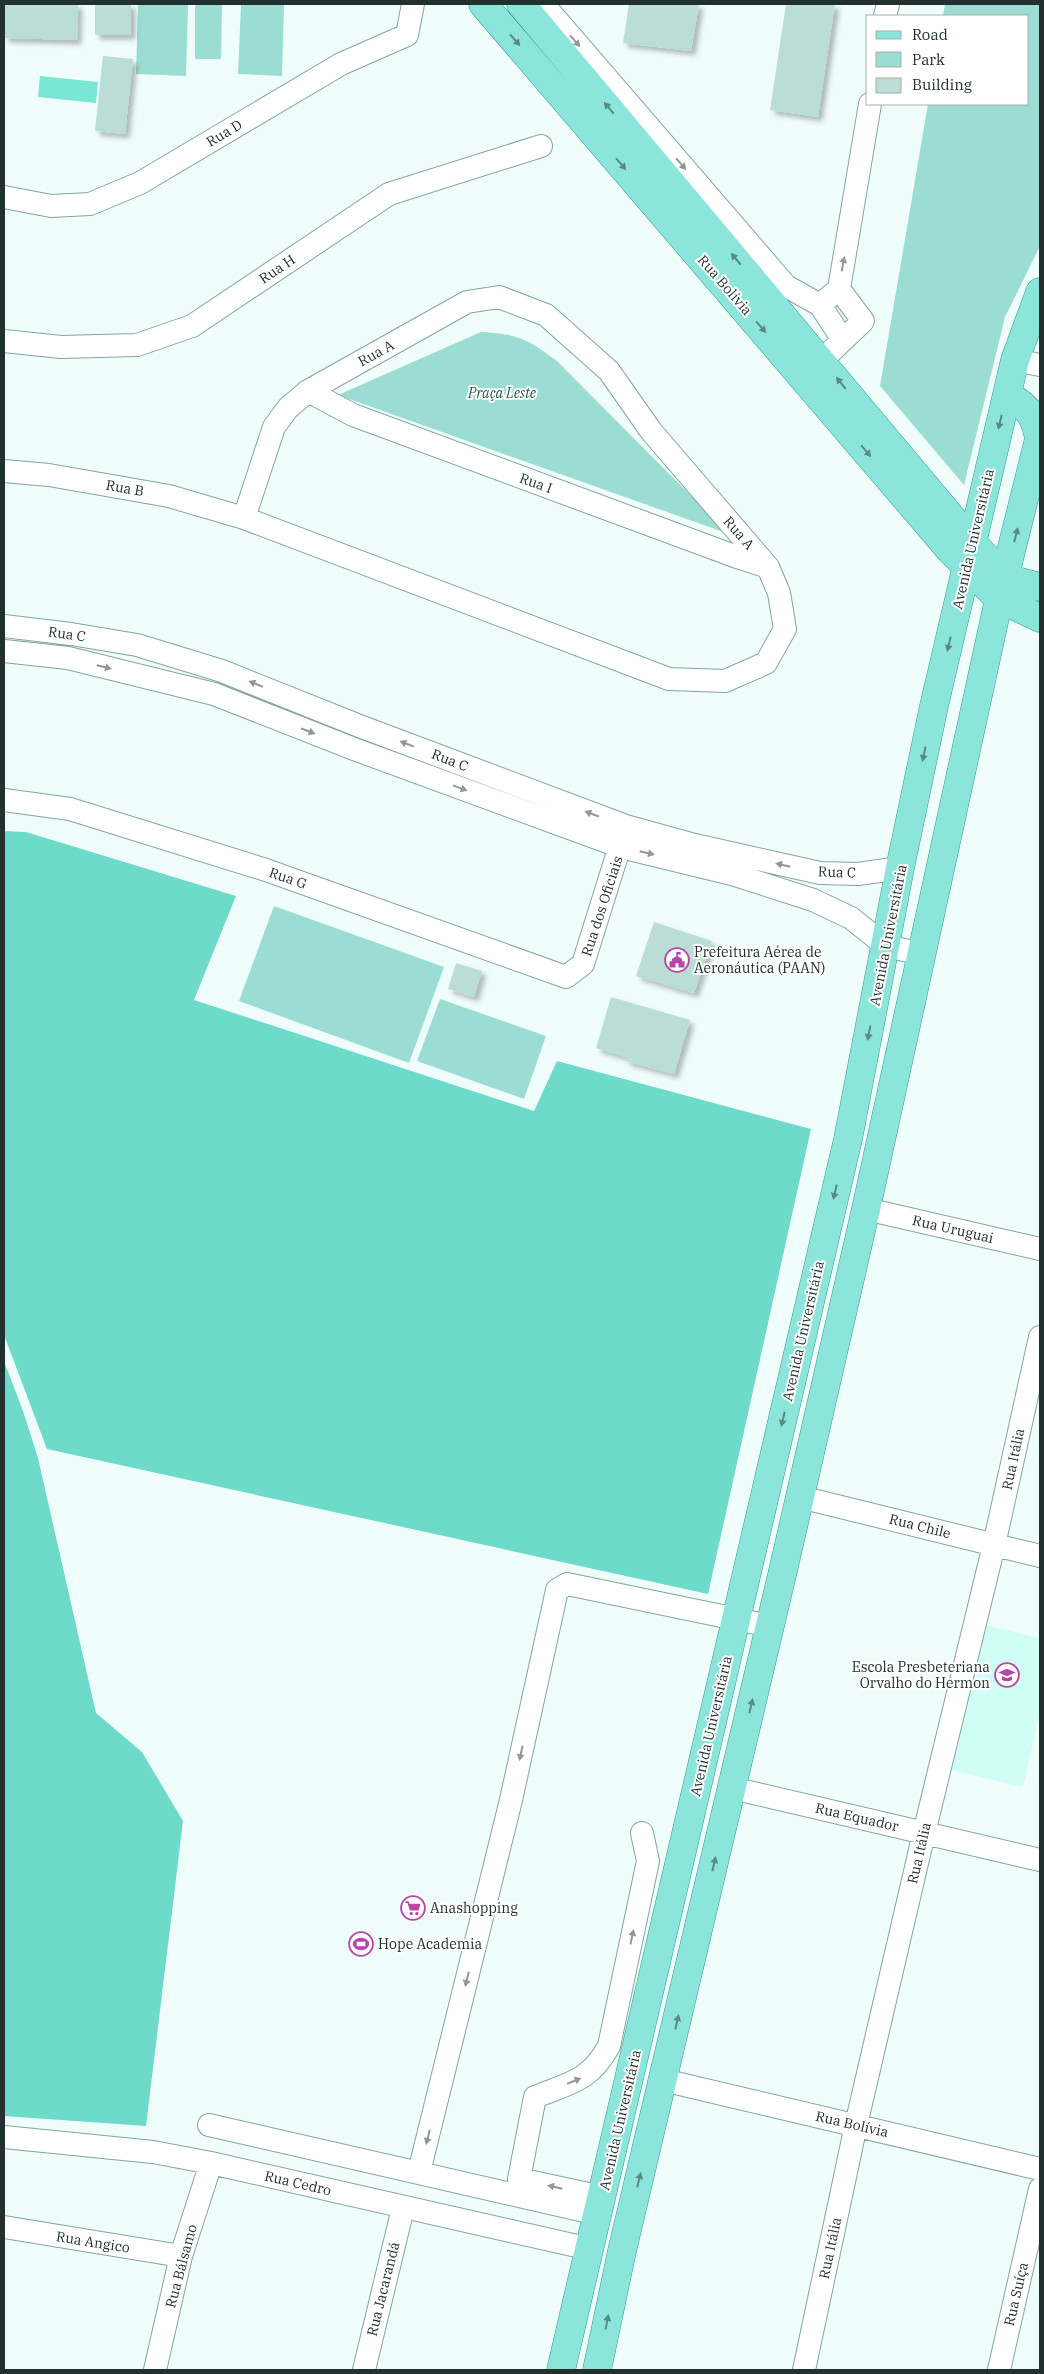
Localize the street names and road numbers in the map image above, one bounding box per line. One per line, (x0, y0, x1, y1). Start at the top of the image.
street label: Rua D (203, 115, 245, 151)
street label: Rua H (255, 250, 299, 288)
street label: Rua Bolívia (694, 251, 756, 319)
street label: Rua A (355, 336, 398, 370)
street label: Avenida Universitária (948, 467, 998, 611)
street label: Rua I (517, 469, 555, 497)
street label: Rua B (105, 476, 145, 500)
street label: Rua A (720, 513, 759, 554)
street label: Rua C (47, 622, 87, 646)
street label: Rua C (429, 745, 471, 775)
street label: Rua dos Oficiais (577, 853, 627, 959)
street label: Rua C (818, 862, 856, 882)
street label: Avenida Universitária (865, 862, 911, 1007)
street label: Rua G (267, 863, 309, 893)
street label: Rua Uruguai (911, 1211, 995, 1247)
street label: Avenida Universitária (778, 1259, 828, 1403)
street label: Rua Itália (998, 1426, 1028, 1491)
street label: Rua Chile (887, 1510, 953, 1542)
street label: Avenida Universitária (686, 1654, 736, 1798)
street label: Rua Equador (814, 1799, 901, 1836)
street label: Rua Itália (903, 1820, 935, 1886)
street label: Avenida Universitária (595, 2048, 645, 2192)
street label: Rua Bolívia (814, 2107, 891, 2141)
street label: Rua Cedro (263, 2167, 333, 2199)
street label: Rua Itália (815, 2215, 845, 2280)
street label: Rua Bálsamo (161, 2222, 201, 2310)
street label: Rua Angico (55, 2227, 131, 2257)
street label: Rua Jacarandá (363, 2240, 404, 2338)
street label: Rua Suíça (1000, 2260, 1032, 2328)

